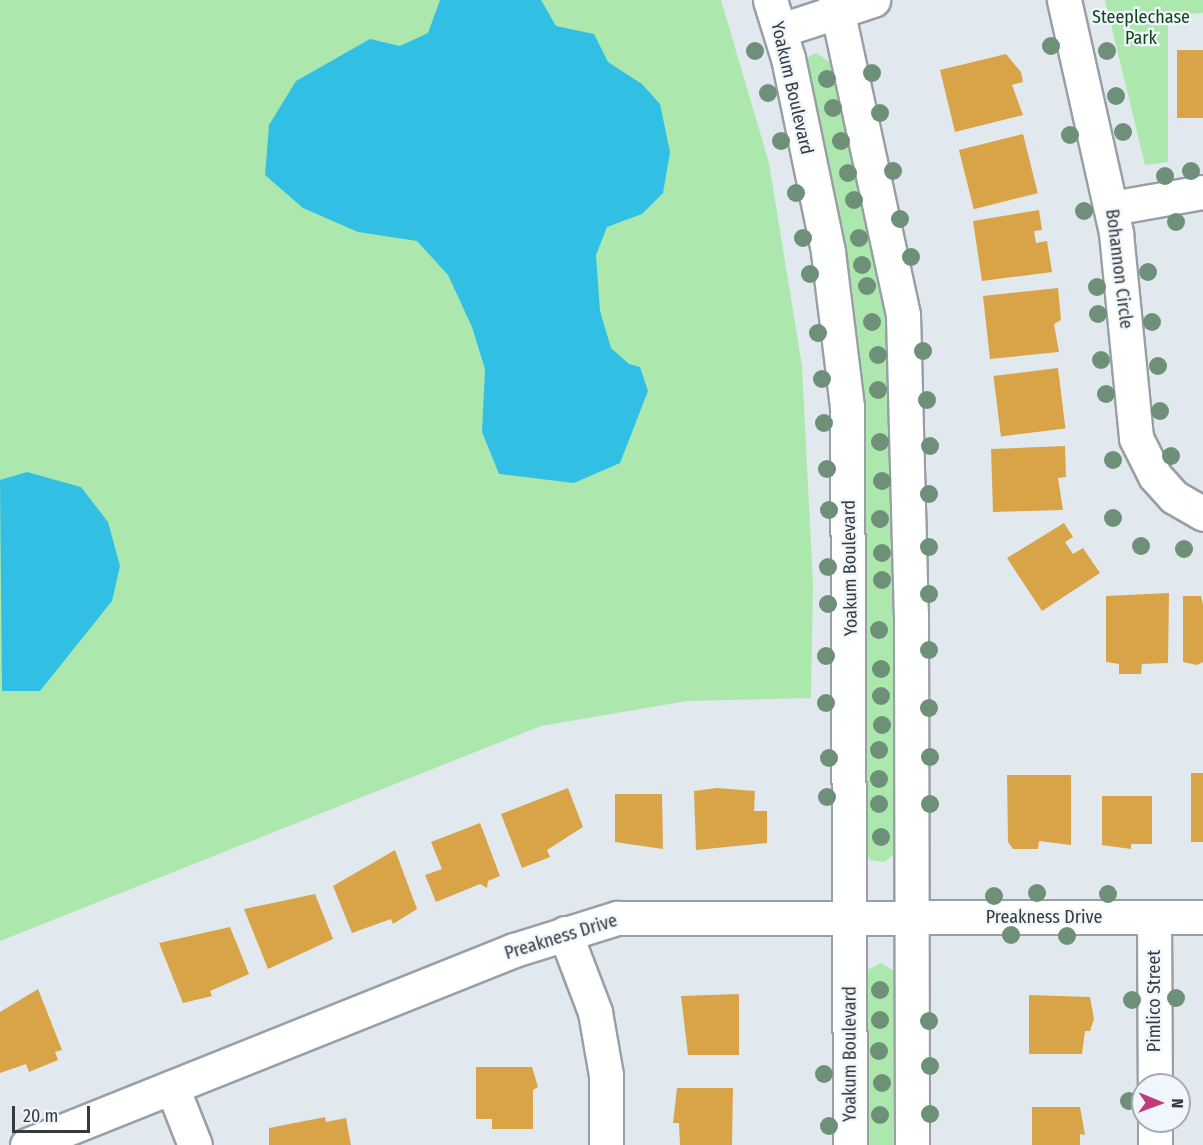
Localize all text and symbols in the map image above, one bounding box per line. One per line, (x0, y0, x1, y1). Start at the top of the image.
park label: Steeplechase Park (1092, 7, 1190, 50)
street label: Yoakum Boulevard (766, 19, 818, 157)
street label: Bohannon Circle (1101, 208, 1137, 330)
street label: Yoakum Boulevard (838, 500, 862, 636)
street label: Preakness Drive (986, 906, 1102, 928)
street label: Preakness Drive (502, 910, 620, 964)
street label: Pimlico Street (1143, 950, 1165, 1052)
street label: Yoakum Boulevard (839, 986, 861, 1122)
north arrow (1131, 1073, 1191, 1133)
scale bar (15, 1094, 93, 1132)
text: N (1168, 1098, 1187, 1108)
text: 20 m (23, 1105, 58, 1127)

